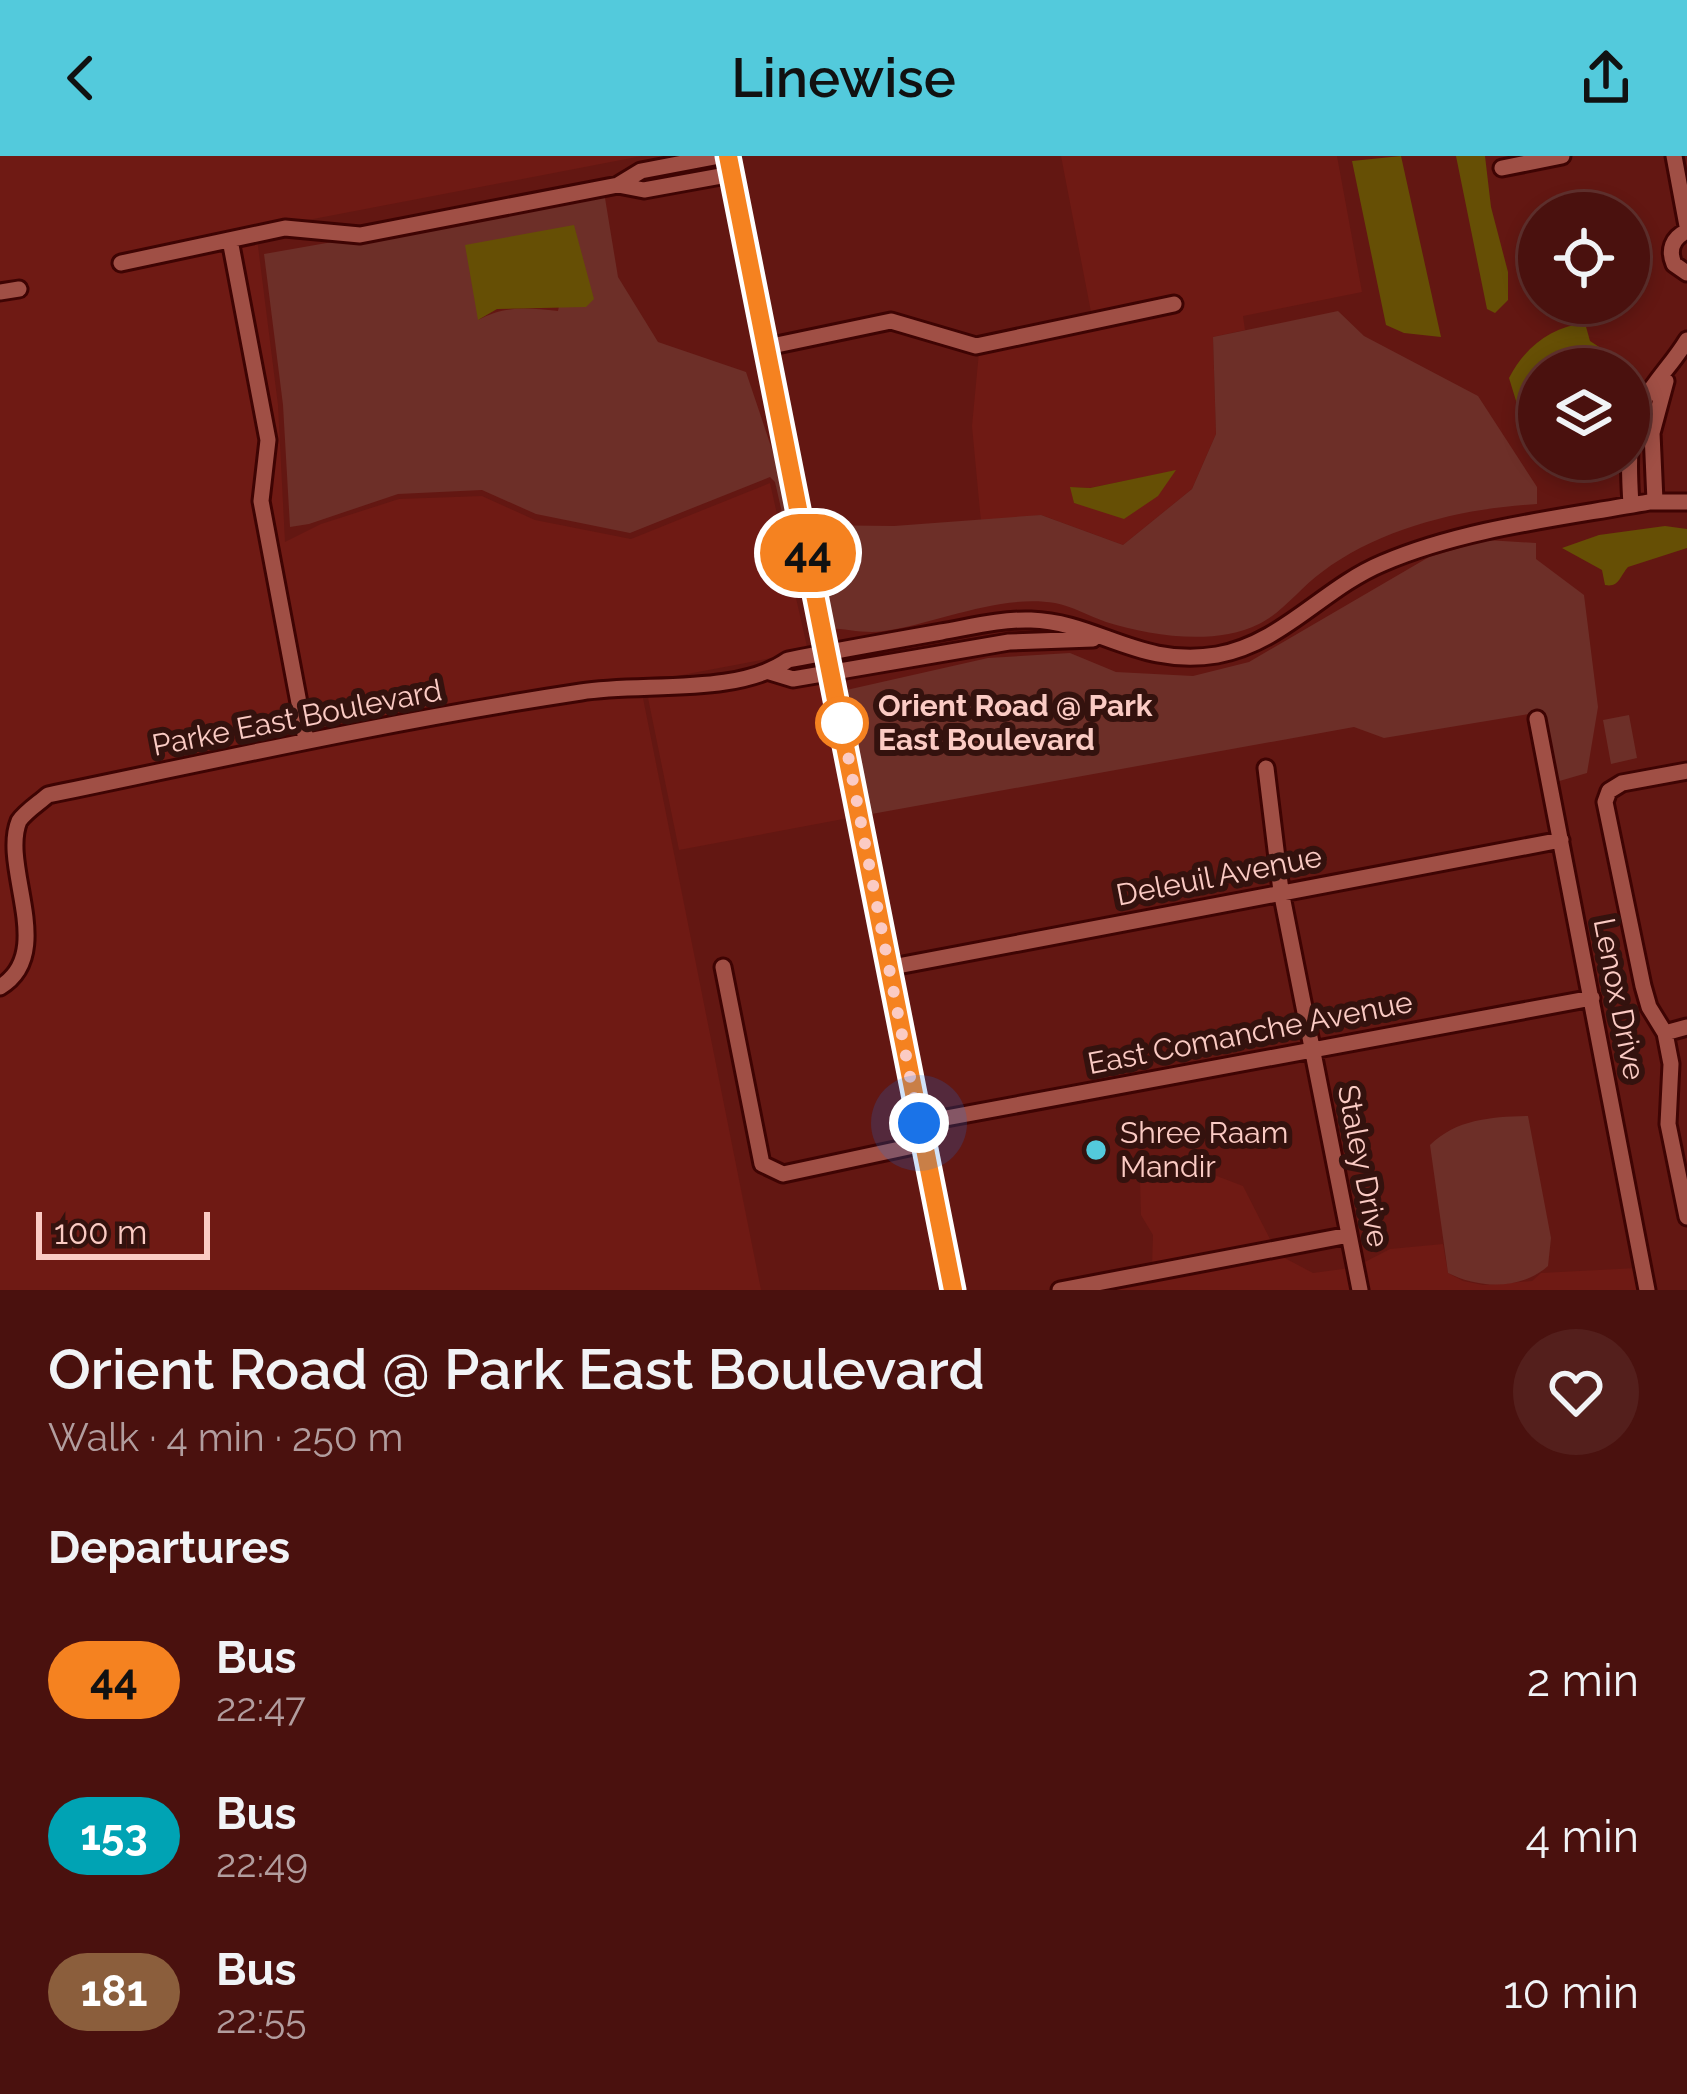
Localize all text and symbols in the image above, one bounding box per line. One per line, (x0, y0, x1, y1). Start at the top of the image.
icon: back (48, 45, 114, 111)
icon: share (1573, 45, 1639, 111)
text: Linewise (731, 46, 956, 110)
map controls (1518, 192, 1650, 480)
button: locate (1518, 192, 1650, 324)
button: layers (1518, 348, 1650, 480)
line badge: 44 (754, 514, 862, 592)
text: 44 (784, 528, 832, 577)
street label: Parke East Boulevard (149, 672, 445, 763)
place label: Orient Road @ Park East Boulevard (878, 688, 1153, 757)
marker: Orient Road @ Park East Boulevard (817, 698, 867, 748)
street label: Deleuil Avenue (1113, 838, 1325, 913)
street label: Lenox Drive (1587, 915, 1652, 1083)
street label: East Comanche Avenue (1085, 984, 1415, 1081)
street label: Staley Drive (1331, 1082, 1396, 1250)
your location (889, 1093, 949, 1153)
place label: Shree Raam Mandir (1120, 1115, 1288, 1184)
marker: Shree Raam Mandir (1083, 1137, 1109, 1163)
scale bar (36, 1206, 210, 1259)
text: 100 m (54, 1213, 147, 1252)
button: heart (1513, 1329, 1639, 1455)
text: Orient Road @ Park East Boulevard (48, 1335, 985, 1402)
text: Walk · 4 min · 250 m (48, 1414, 403, 1460)
text: Departures (48, 1521, 290, 1574)
text: Bus (216, 1631, 297, 1684)
text: 2 min (1527, 1654, 1639, 1707)
text: 44 (90, 1655, 138, 1704)
text: 22:47 (216, 1684, 306, 1730)
text: Bus (216, 1787, 297, 1840)
text: 4 min (1526, 1810, 1639, 1863)
text: 153 (80, 1811, 148, 1860)
text: 22:49 (216, 1840, 308, 1886)
text: Bus (216, 1943, 297, 1996)
text: 10 min (1503, 1966, 1639, 2019)
text: 181 (81, 1967, 147, 2016)
text: 22:55 (216, 1996, 306, 2042)

